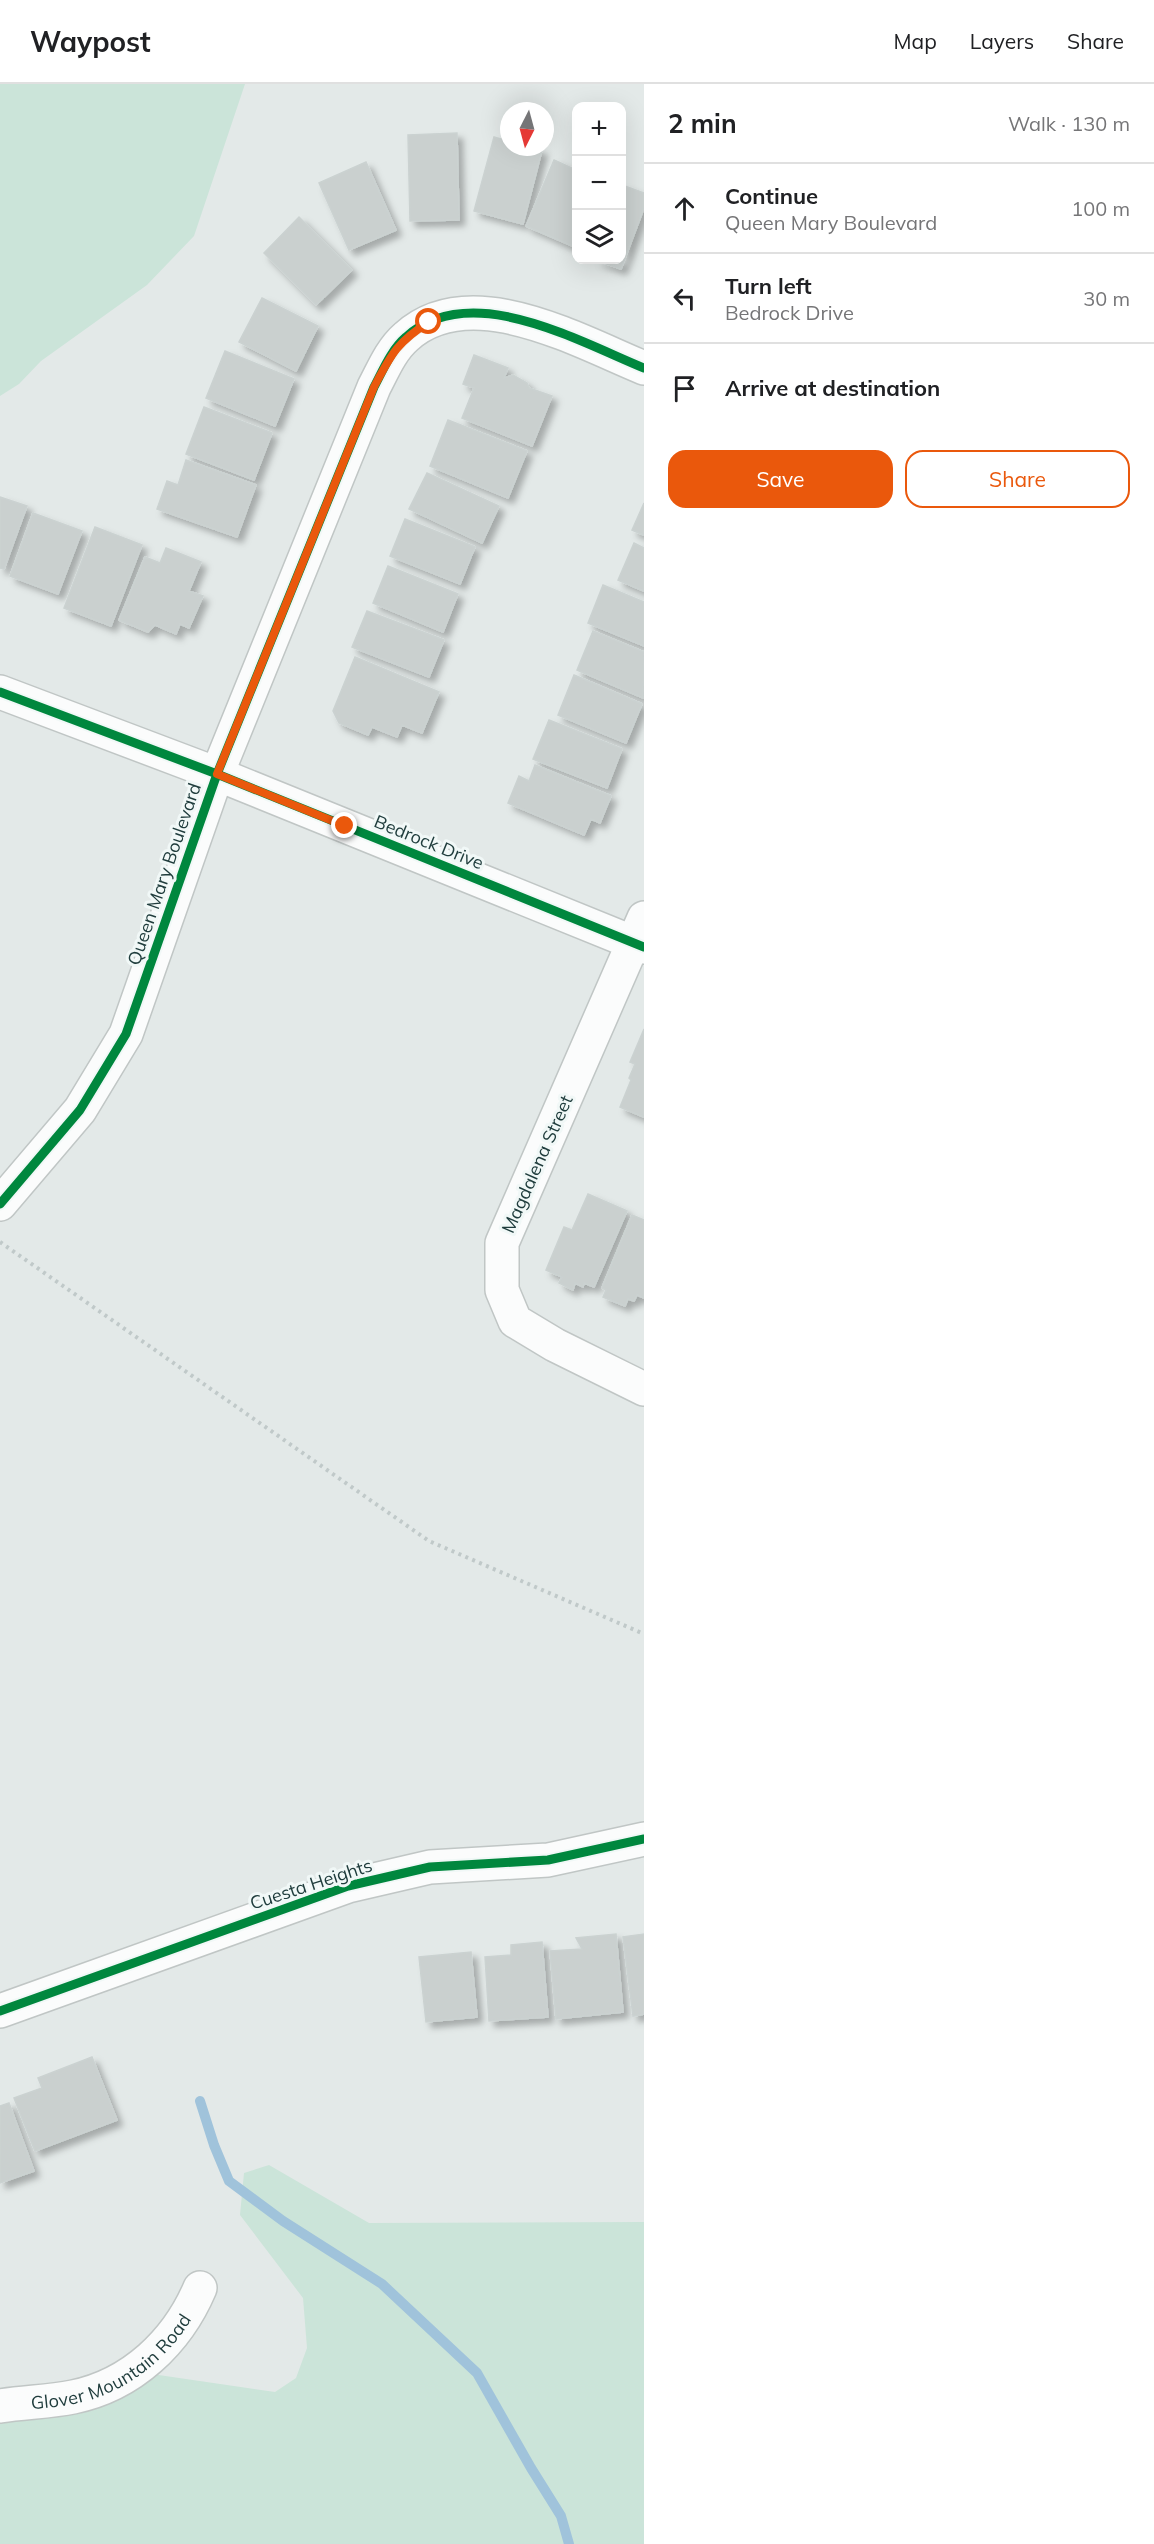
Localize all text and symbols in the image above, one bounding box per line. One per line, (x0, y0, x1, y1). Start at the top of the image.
text: Waypost (30, 24, 151, 59)
text: Map (894, 28, 937, 54)
text: Layers (970, 28, 1034, 54)
text: Share (1067, 28, 1124, 54)
north arrow (500, 102, 554, 156)
map controls (572, 102, 626, 264)
button: + (572, 102, 626, 156)
text: 2 min (668, 107, 737, 140)
text: Walk · 130 m (1008, 111, 1130, 136)
button: − (572, 156, 626, 210)
text: Continue (725, 182, 818, 210)
icon: ahead (668, 192, 701, 225)
text: 100 m (1071, 196, 1130, 221)
button: layers (572, 210, 626, 264)
text: Queen Mary Boulevard (725, 210, 937, 235)
text: Turn left (725, 272, 812, 300)
icon: left (668, 282, 701, 315)
text: 30 m (1083, 286, 1130, 311)
text: Bedrock Drive (725, 300, 854, 325)
route start (415, 308, 441, 334)
icon: arrive (668, 372, 701, 405)
text: Arrive at destination (725, 374, 940, 402)
button: Save (668, 450, 893, 508)
button: Share (905, 450, 1130, 508)
street label: Queen Mary Boulevard (122, 780, 206, 968)
street label: Bedrock Drive (371, 810, 487, 874)
route end (331, 812, 357, 838)
street label: Magdalena Street (496, 1091, 578, 1237)
street label: Cuesta Heights (247, 1853, 375, 1915)
street label: Glover Mountain Road (30, 2309, 196, 2414)

